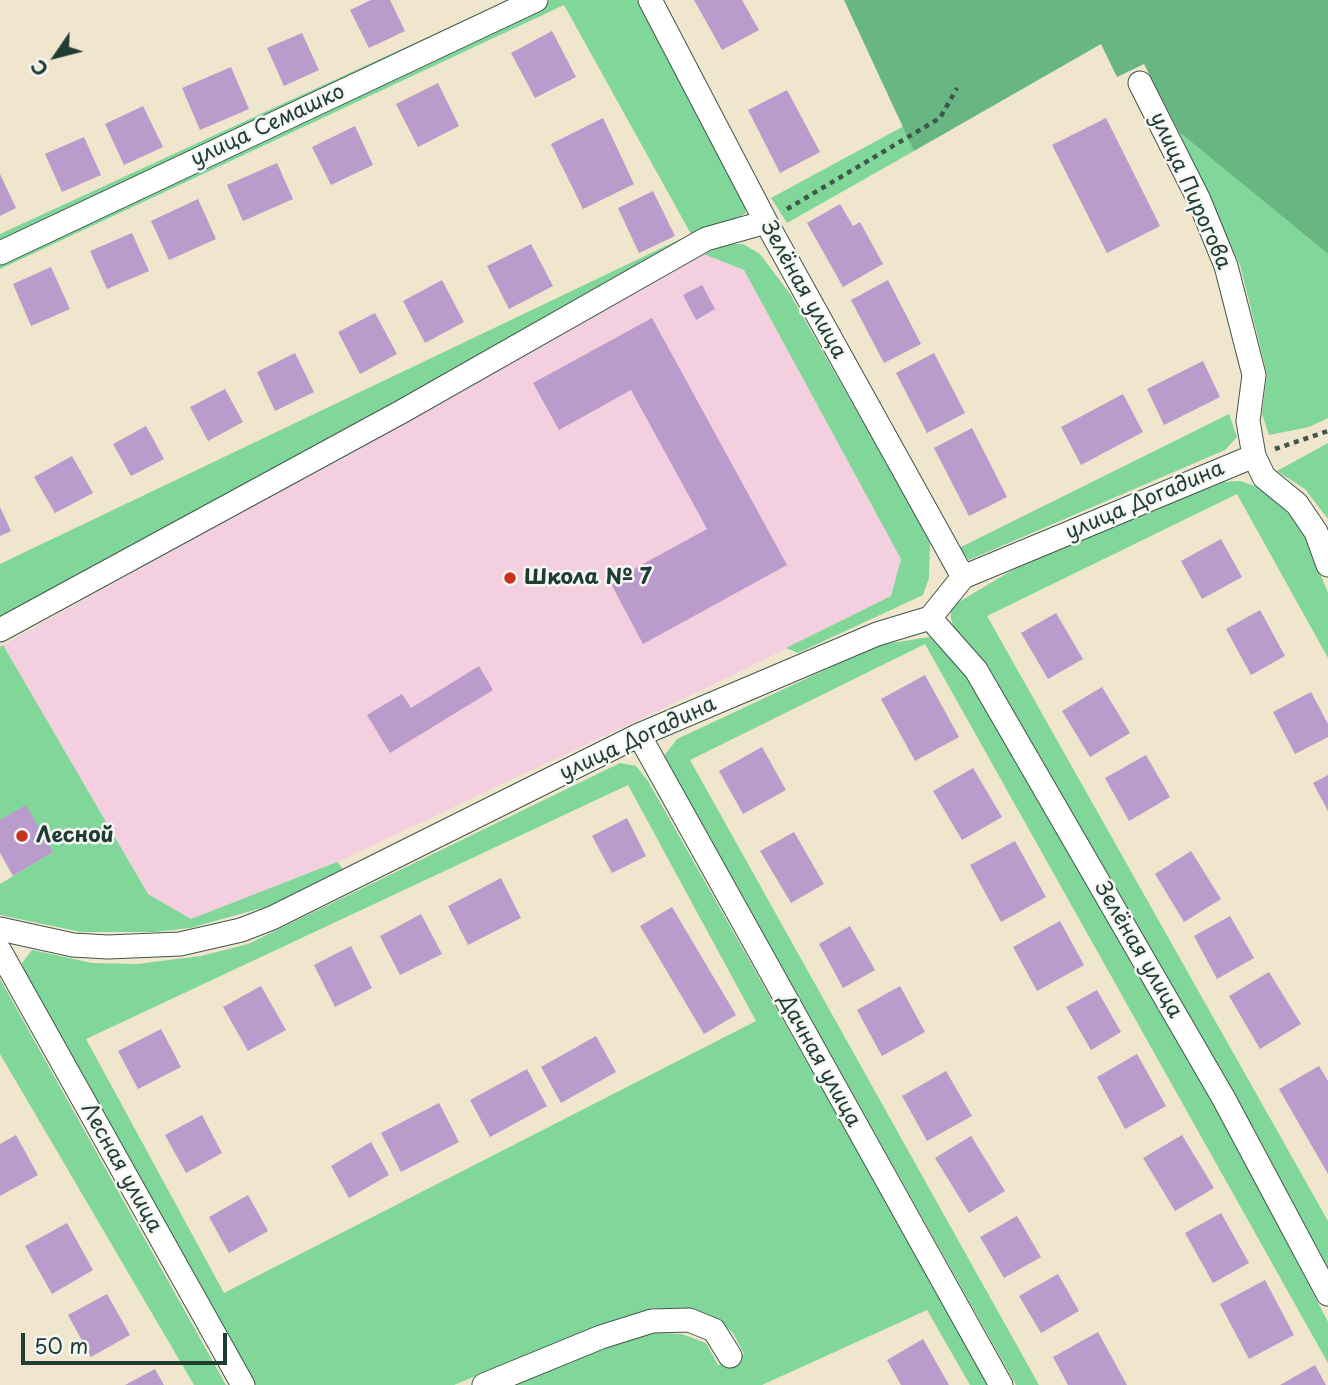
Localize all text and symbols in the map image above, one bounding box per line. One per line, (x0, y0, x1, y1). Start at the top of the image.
north arrow (21, 21, 91, 91)
text: С (23, 54, 54, 82)
street label: улица Семашко (187, 79, 349, 173)
street label: улица Пирогова (1144, 109, 1236, 273)
street label: Зелёная улица (755, 217, 851, 363)
street label: улица Догадина (1062, 456, 1228, 546)
place label: Школа № 7 (524, 565, 652, 591)
marker: Школа № 7 (502, 570, 518, 586)
street label: улица Догадина (556, 692, 720, 786)
place label: Лесной (36, 823, 114, 849)
marker: Лесной (14, 828, 30, 844)
street label: Зелёная улица (1089, 877, 1187, 1023)
street label: Дачная улица (772, 990, 866, 1132)
street label: Лесная улица (75, 1099, 167, 1237)
scale bar (24, 1318, 231, 1362)
text: 50 m (34, 1329, 88, 1361)

